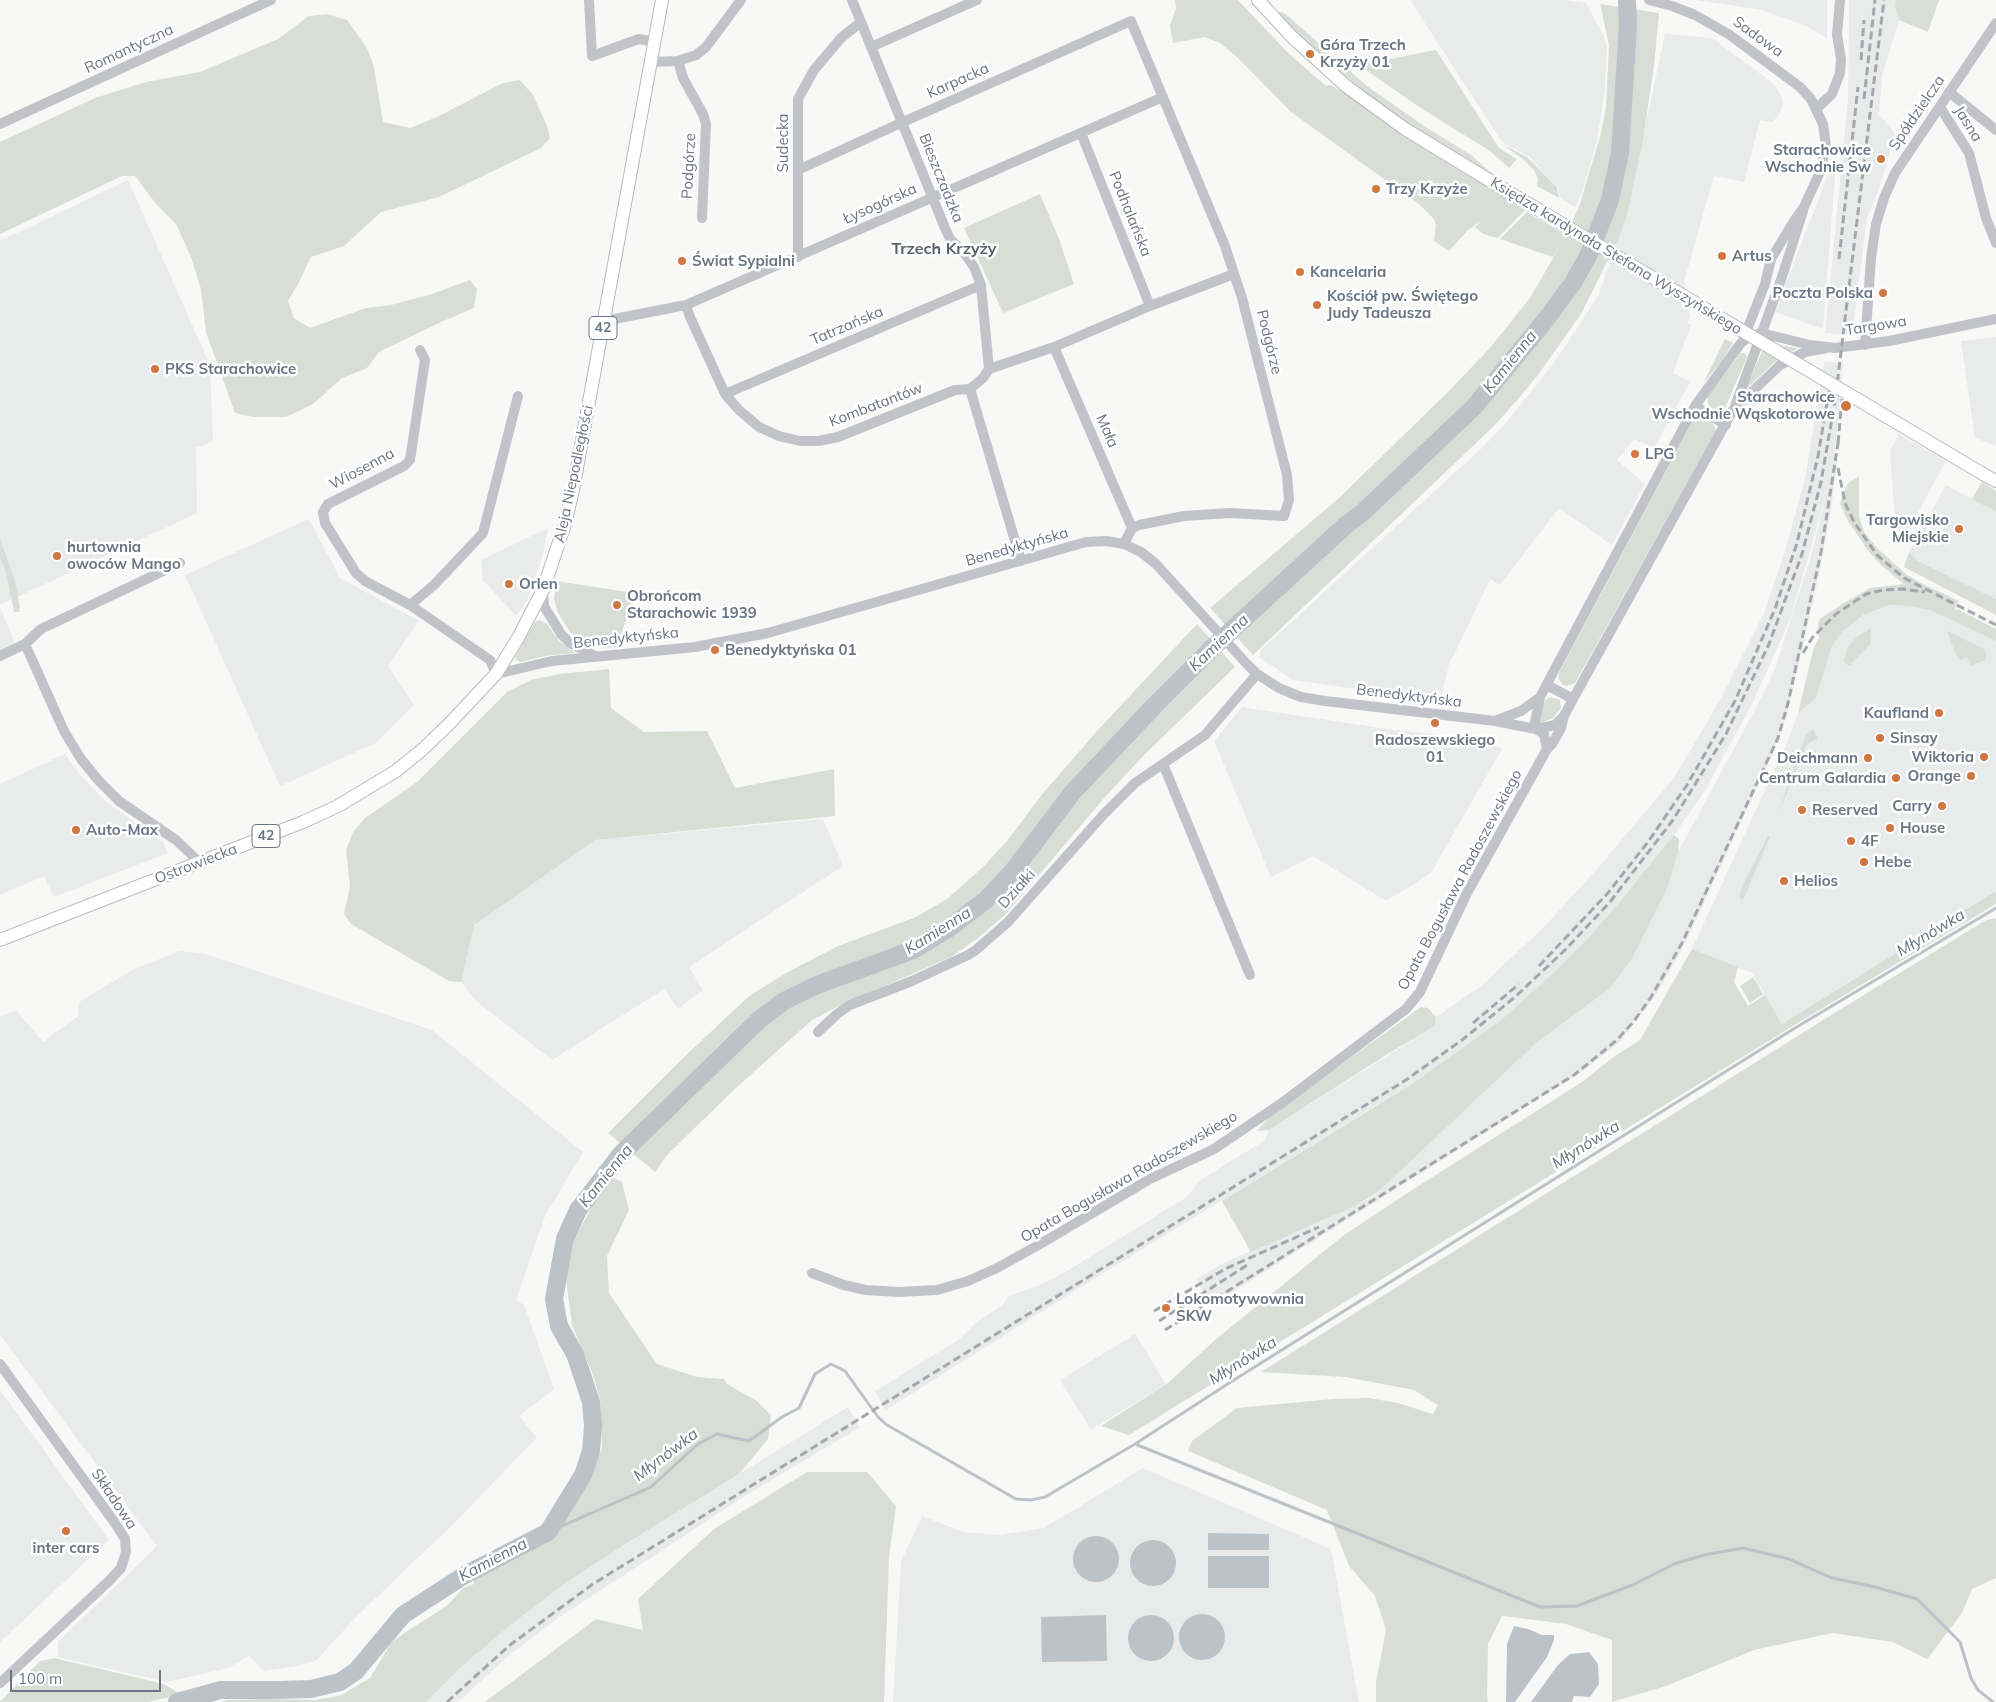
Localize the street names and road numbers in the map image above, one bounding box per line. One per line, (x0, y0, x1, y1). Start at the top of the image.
street label: Sadowa (1729, 13, 1787, 61)
street label: Romantyczna (82, 21, 176, 77)
street label: Karpacka (924, 59, 992, 103)
street label: Spółdzielcza (1885, 72, 1949, 154)
street label: Jasna (1950, 103, 1986, 145)
street label: Sudecka (774, 113, 792, 173)
street label: Bieszczadzka (915, 131, 967, 225)
street label: Podgórze (678, 133, 700, 199)
street label: Podhalańska (1105, 169, 1155, 259)
street label: Księdza kardynała Stefana Wyszyńskiego (1487, 174, 1745, 338)
street label: Łysogórska (841, 180, 919, 228)
street label: Tatrzańska (808, 303, 886, 349)
street label: Podgórze (1252, 308, 1286, 376)
street label: Targowa (1844, 312, 1908, 340)
road number: 42 (589, 316, 617, 339)
street label: Kombatantów (827, 379, 925, 431)
street label: Aleja Niepodległości (551, 404, 597, 544)
street label: Mała (1092, 412, 1122, 450)
street label: Wiosenna (326, 444, 398, 494)
street label: Benedyktyńska (964, 524, 1070, 570)
street label: Benedyktyńska (572, 624, 680, 652)
street label: Benedyktyńska (1355, 681, 1463, 711)
street label: Opata Bogusława Radoszewskiego (1394, 767, 1526, 993)
road number: 42 (252, 824, 280, 848)
street label: Ostrowiecka (152, 840, 240, 888)
street label: Działki (995, 866, 1039, 912)
street label: Opata Bogusława Radoszewskiego (1017, 1107, 1241, 1247)
street label: Składowa (87, 1465, 141, 1533)

